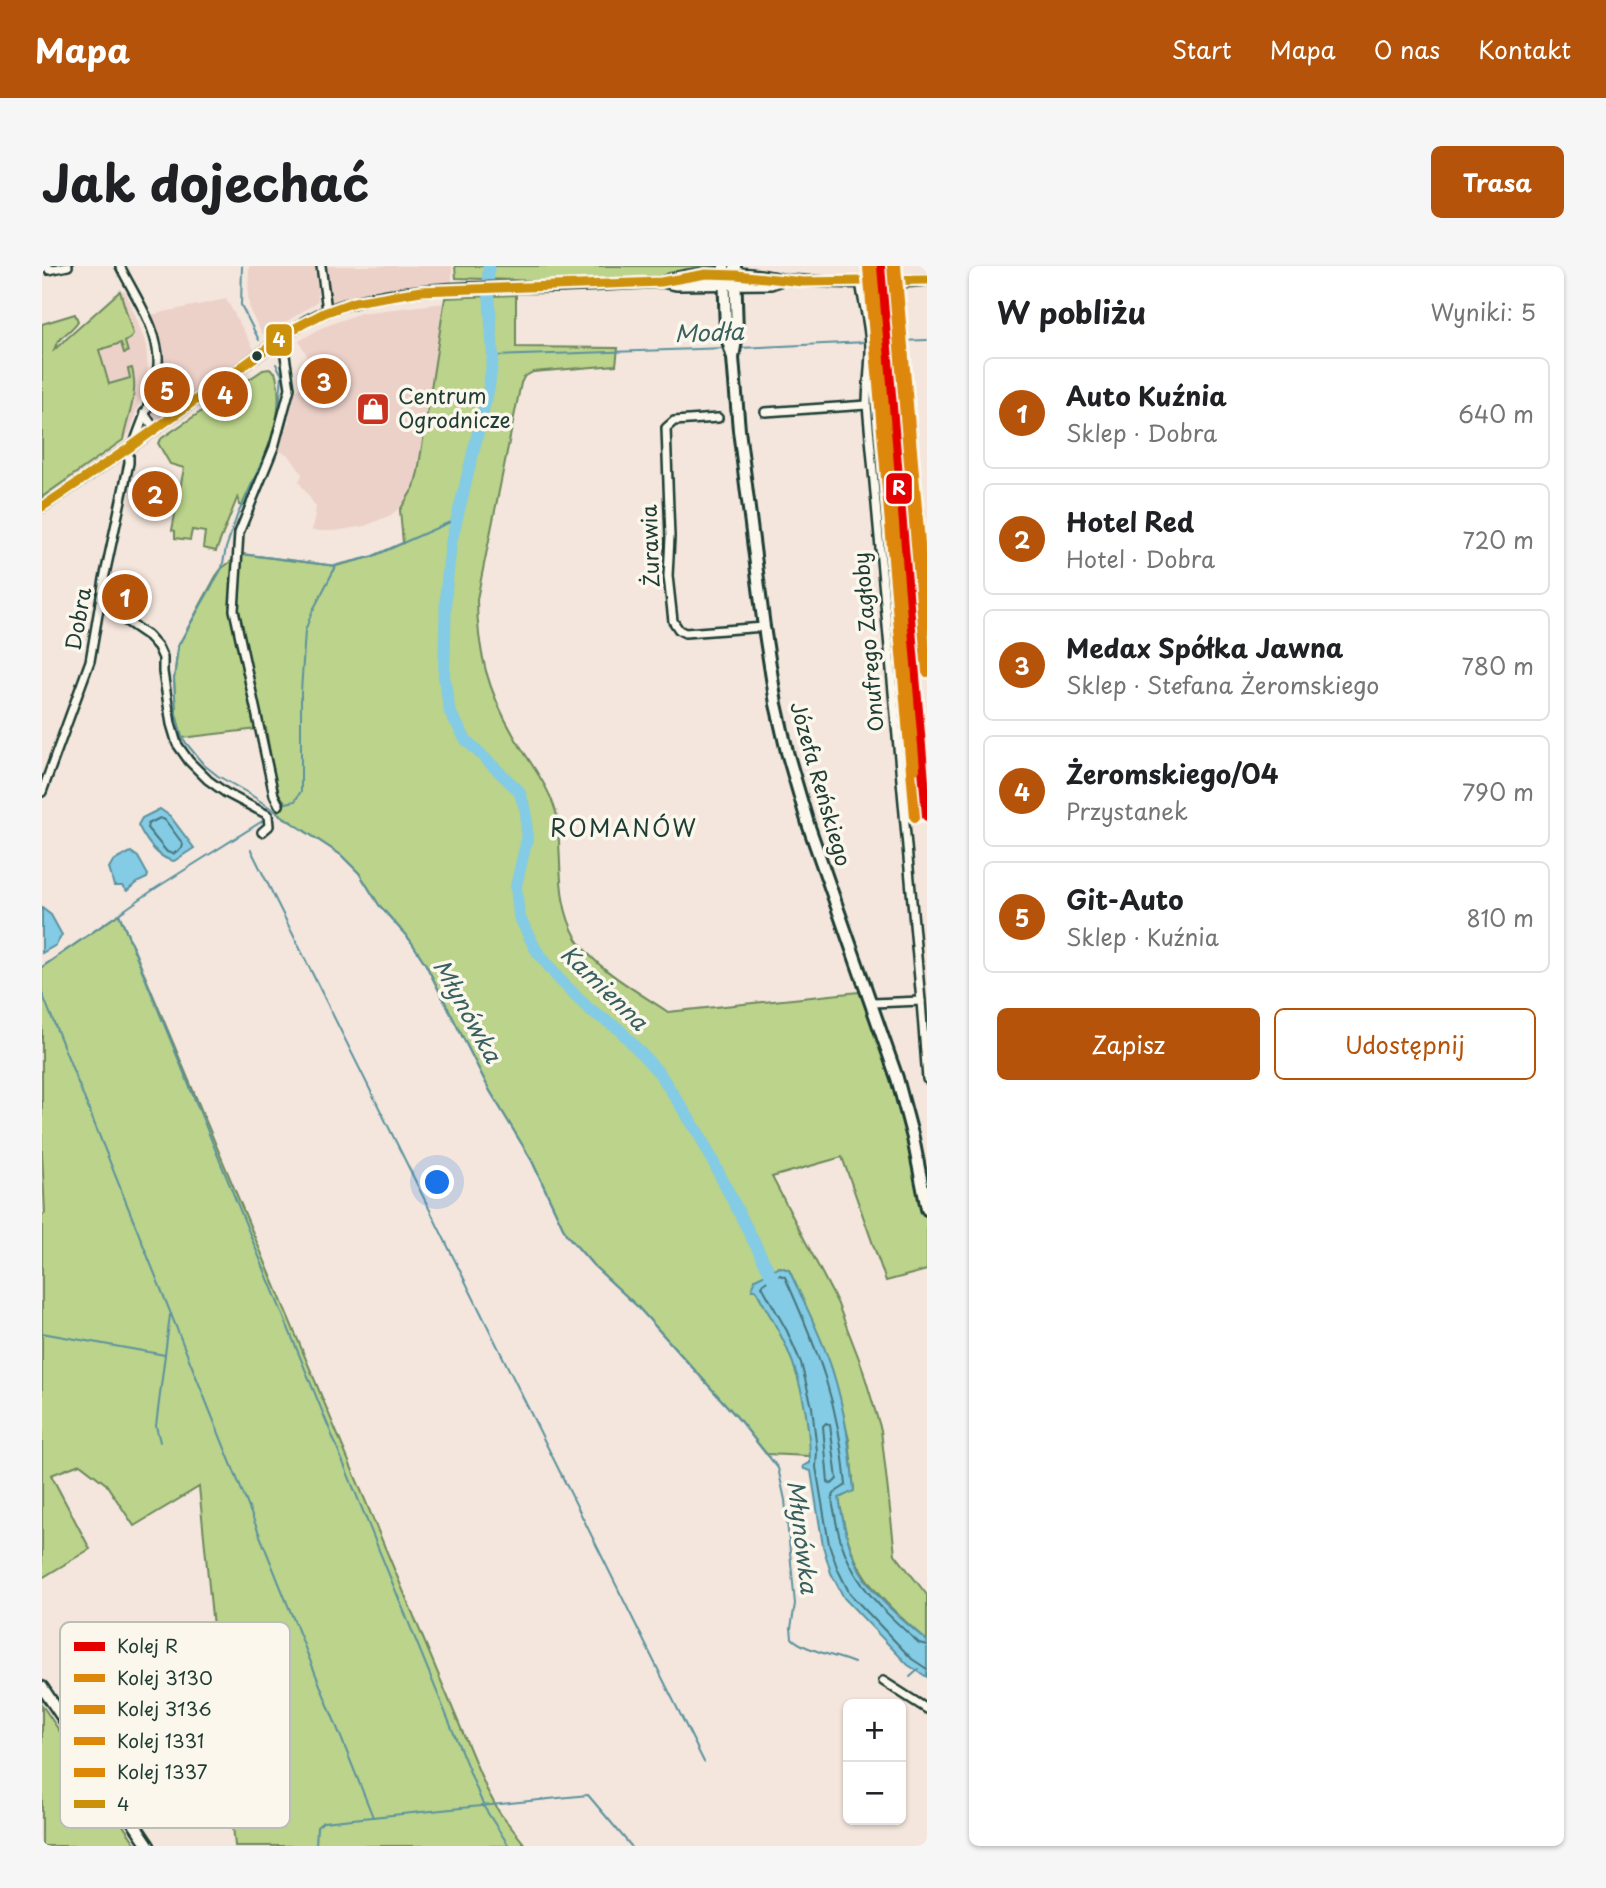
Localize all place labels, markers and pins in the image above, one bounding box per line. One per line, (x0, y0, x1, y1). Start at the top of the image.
unlabelled marker (250, 349, 264, 363)
pin: 3 (301, 355, 347, 407)
pin: 5 (144, 364, 190, 416)
pin: 4 (202, 368, 248, 420)
place label: Centrum Ogrodnicze (398, 379, 511, 435)
shop icon: Centrum Ogrodnicze (354, 390, 392, 428)
pin: 2 (132, 468, 178, 520)
pin: 1 (102, 571, 148, 623)

